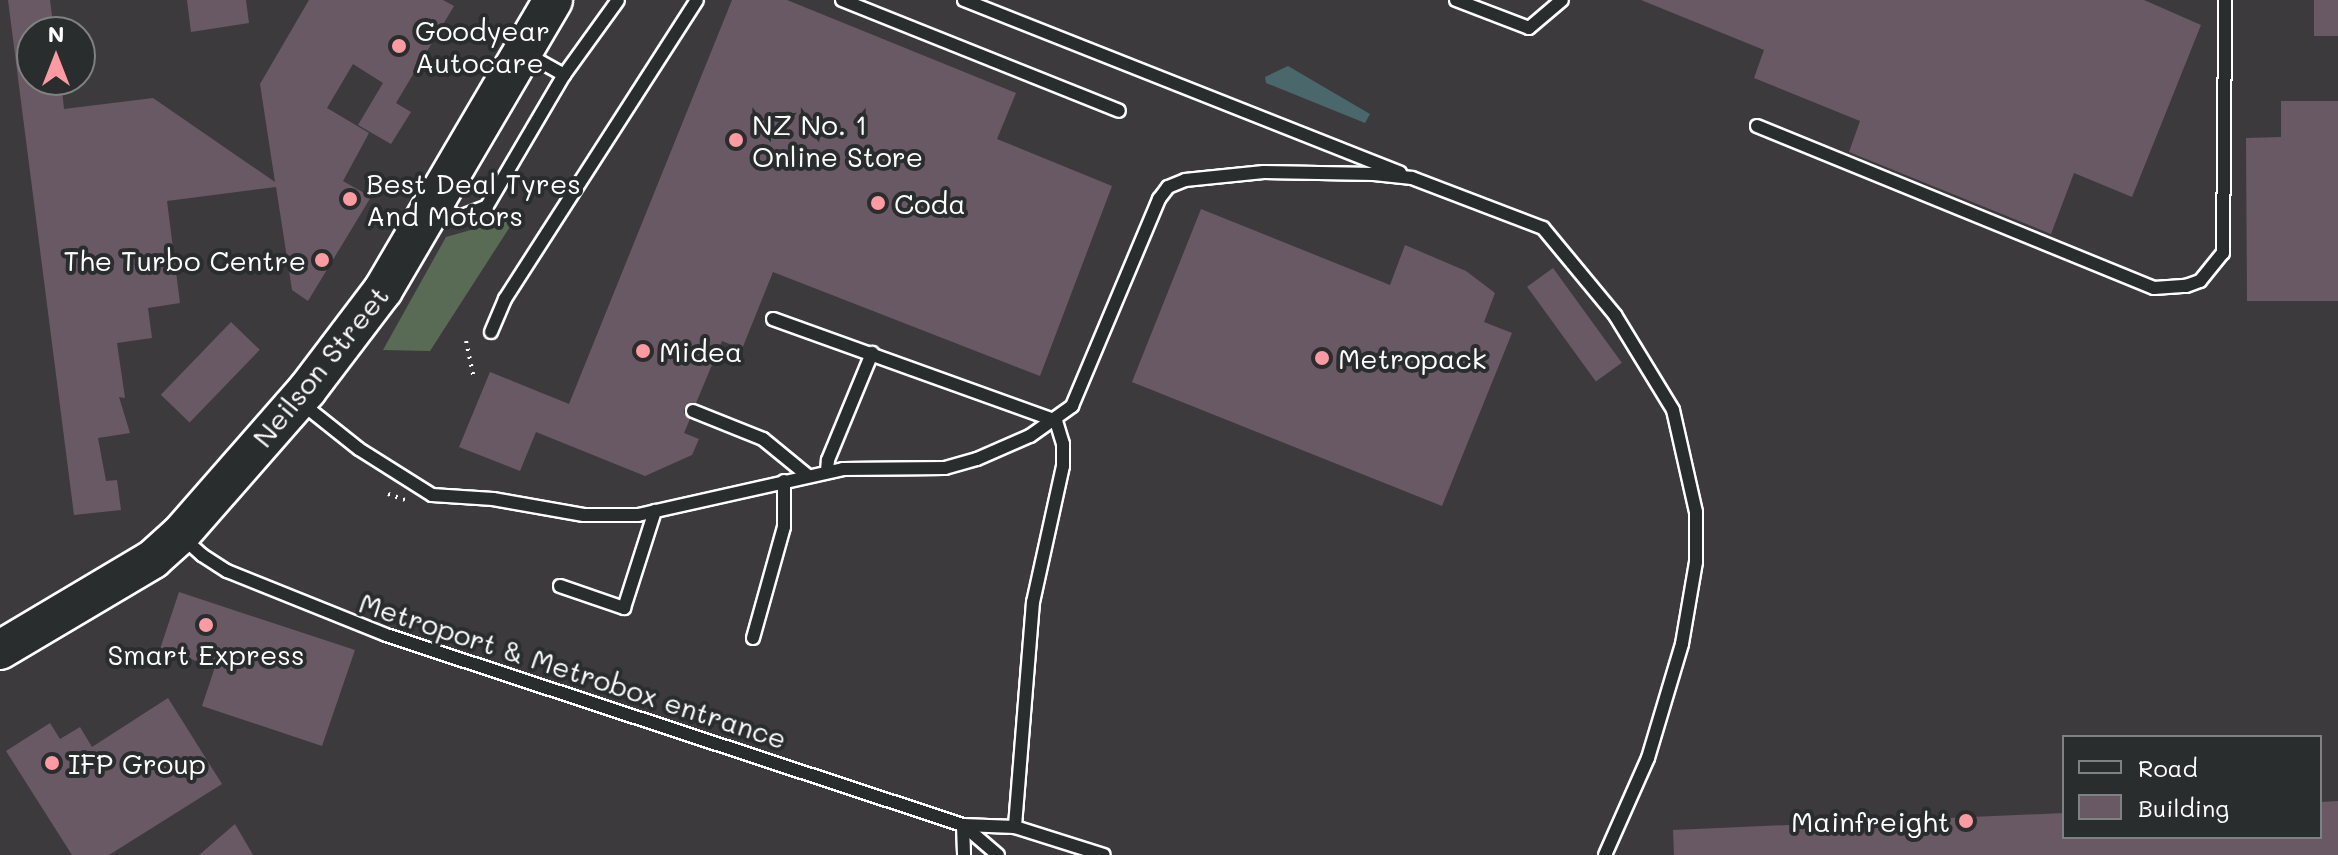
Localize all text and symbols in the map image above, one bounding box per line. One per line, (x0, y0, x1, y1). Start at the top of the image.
place label: Goodyear Autocare (415, 13, 550, 79)
north arrow (16, 16, 96, 96)
text: N (48, 19, 64, 48)
marker: Goodyear Autocare (390, 37, 408, 55)
place label: NZ No. 1 Online Store (752, 107, 923, 173)
marker: NZ No. 1 Online Store (727, 131, 745, 149)
place label: Best Deal Tyres And Motors (366, 166, 581, 232)
place label: Coda (894, 186, 966, 220)
marker: Best Deal Tyres And Motors (341, 190, 359, 208)
marker: Coda (869, 194, 887, 212)
place label: The Turbo Centre (63, 243, 306, 277)
marker: The Turbo Centre (313, 251, 331, 269)
street label: Neilson Street (245, 279, 395, 453)
place label: Midea (659, 334, 742, 368)
place label: Metropack (1338, 341, 1487, 375)
marker: Midea (634, 342, 652, 360)
marker: Metropack (1313, 349, 1331, 367)
street label: Metroport & Metrobox entrance (355, 585, 791, 755)
marker: Smart Express (197, 616, 215, 634)
place label: Smart Express (107, 637, 305, 671)
legend (2062, 735, 2322, 839)
place label: IFP Group (68, 746, 206, 780)
text: Road (2138, 752, 2198, 783)
marker: IFP Group (43, 754, 61, 772)
text: Building (2138, 792, 2229, 823)
place label: Mainfreight (1791, 804, 1950, 838)
marker: Mainfreight (1957, 812, 1975, 830)

